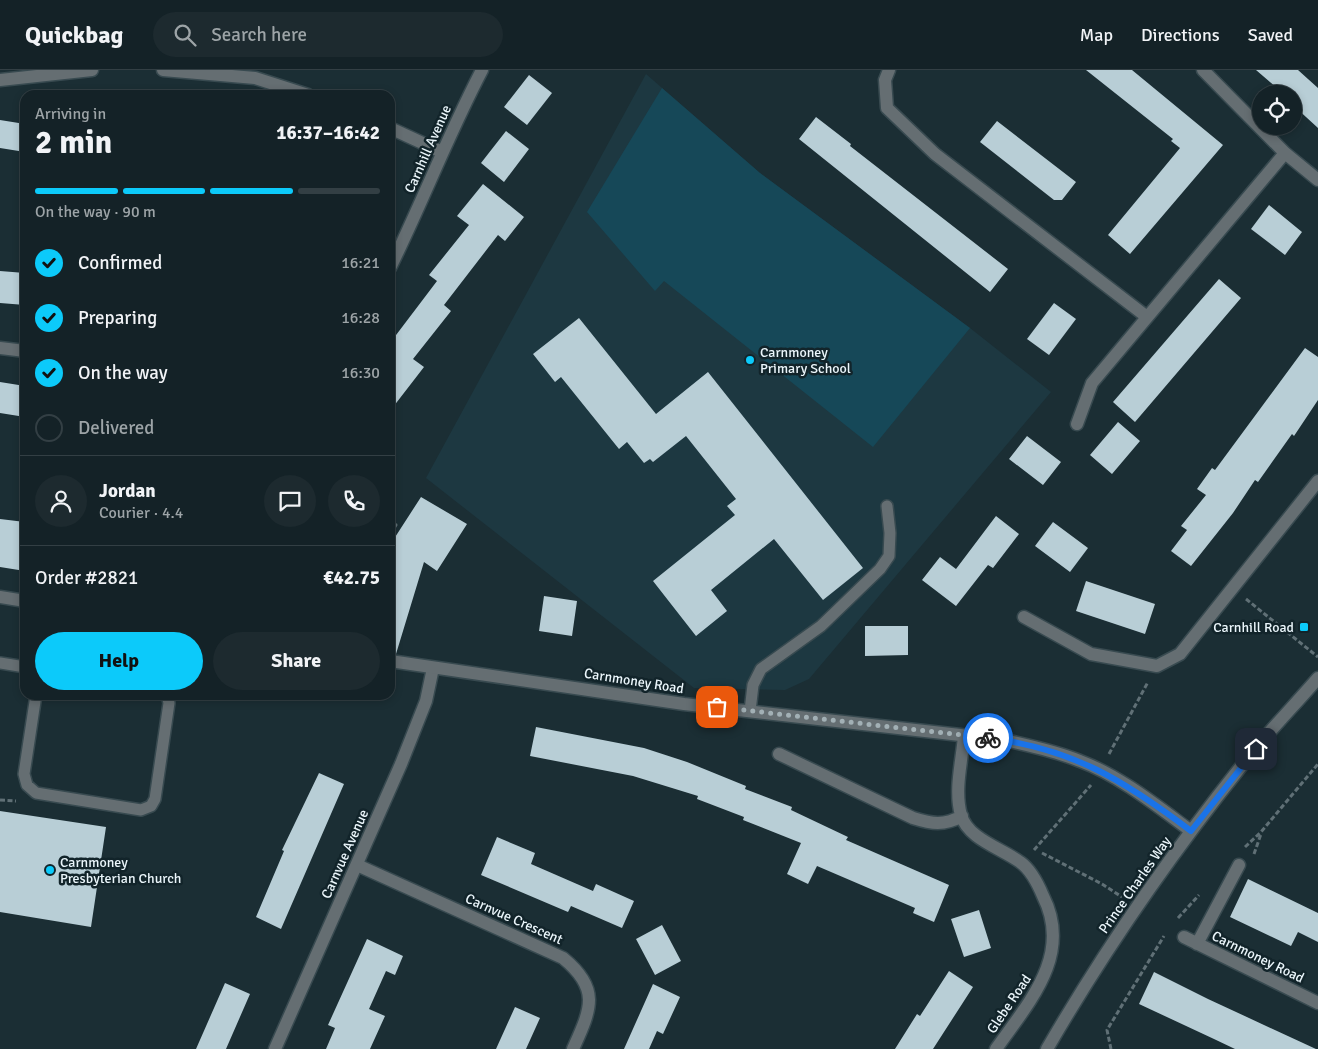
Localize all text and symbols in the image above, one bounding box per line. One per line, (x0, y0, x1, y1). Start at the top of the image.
search box (153, 12, 503, 57)
text: Quickbag (25, 20, 123, 50)
icon: search (171, 21, 199, 49)
text: Search here (211, 23, 307, 47)
text: Map (1080, 24, 1113, 46)
text: Directions (1141, 24, 1220, 46)
text: Saved (1248, 24, 1293, 46)
map controls (1252, 85, 1302, 135)
button: locate (1252, 85, 1302, 135)
street label: Carnhill Avenue (401, 102, 455, 196)
text: Arriving in (35, 104, 106, 124)
text: 16:37–16:42 (276, 121, 380, 145)
text: 2 min (35, 123, 112, 162)
text: On the way · 90 m (35, 202, 156, 222)
icon: check (35, 249, 63, 277)
text: Confirmed (78, 251, 162, 275)
text: 16:21 (341, 253, 380, 273)
icon: check (35, 304, 63, 332)
text: Preparing (78, 306, 157, 330)
text: 16:28 (341, 308, 380, 328)
place label: Carnmoney Primary School (760, 344, 851, 377)
marker: Carnmoney Primary School (744, 354, 756, 366)
icon: check (35, 359, 63, 387)
text: On the way (78, 361, 168, 385)
text: 16:30 (341, 363, 380, 383)
text: Delivered (78, 416, 154, 440)
button: person (35, 475, 87, 527)
button: chat (264, 475, 316, 527)
button: phone (328, 475, 380, 527)
text: Jordan (99, 479, 156, 503)
text: Courier · 4.4 (99, 503, 183, 523)
text: Order #2821 (35, 566, 138, 590)
text: €42.75 (323, 566, 380, 590)
place label: Carnhill Road (1213, 619, 1294, 636)
marker: Carnhill Road (1298, 621, 1310, 633)
button: Help (35, 632, 203, 690)
button: Share (213, 632, 380, 690)
street label: Carnmoney Road (583, 665, 685, 697)
pin (696, 686, 738, 728)
icon: bag (703, 693, 731, 721)
courier (963, 713, 1013, 763)
icon: bike (974, 724, 1002, 752)
pin (1235, 728, 1277, 770)
icon: home (1242, 735, 1270, 763)
street label: Carnvue Avenue (318, 807, 372, 901)
street label: Prince Charles Way (1095, 833, 1175, 937)
place label: Carnmoney Presbyterian Church (60, 854, 181, 887)
marker: Carnmoney Presbyterian Church (44, 864, 56, 876)
street label: Carnvue Crescent (463, 890, 565, 948)
street label: Carnmoney Road (1209, 927, 1307, 987)
street label: Glebe Road (983, 971, 1035, 1037)

